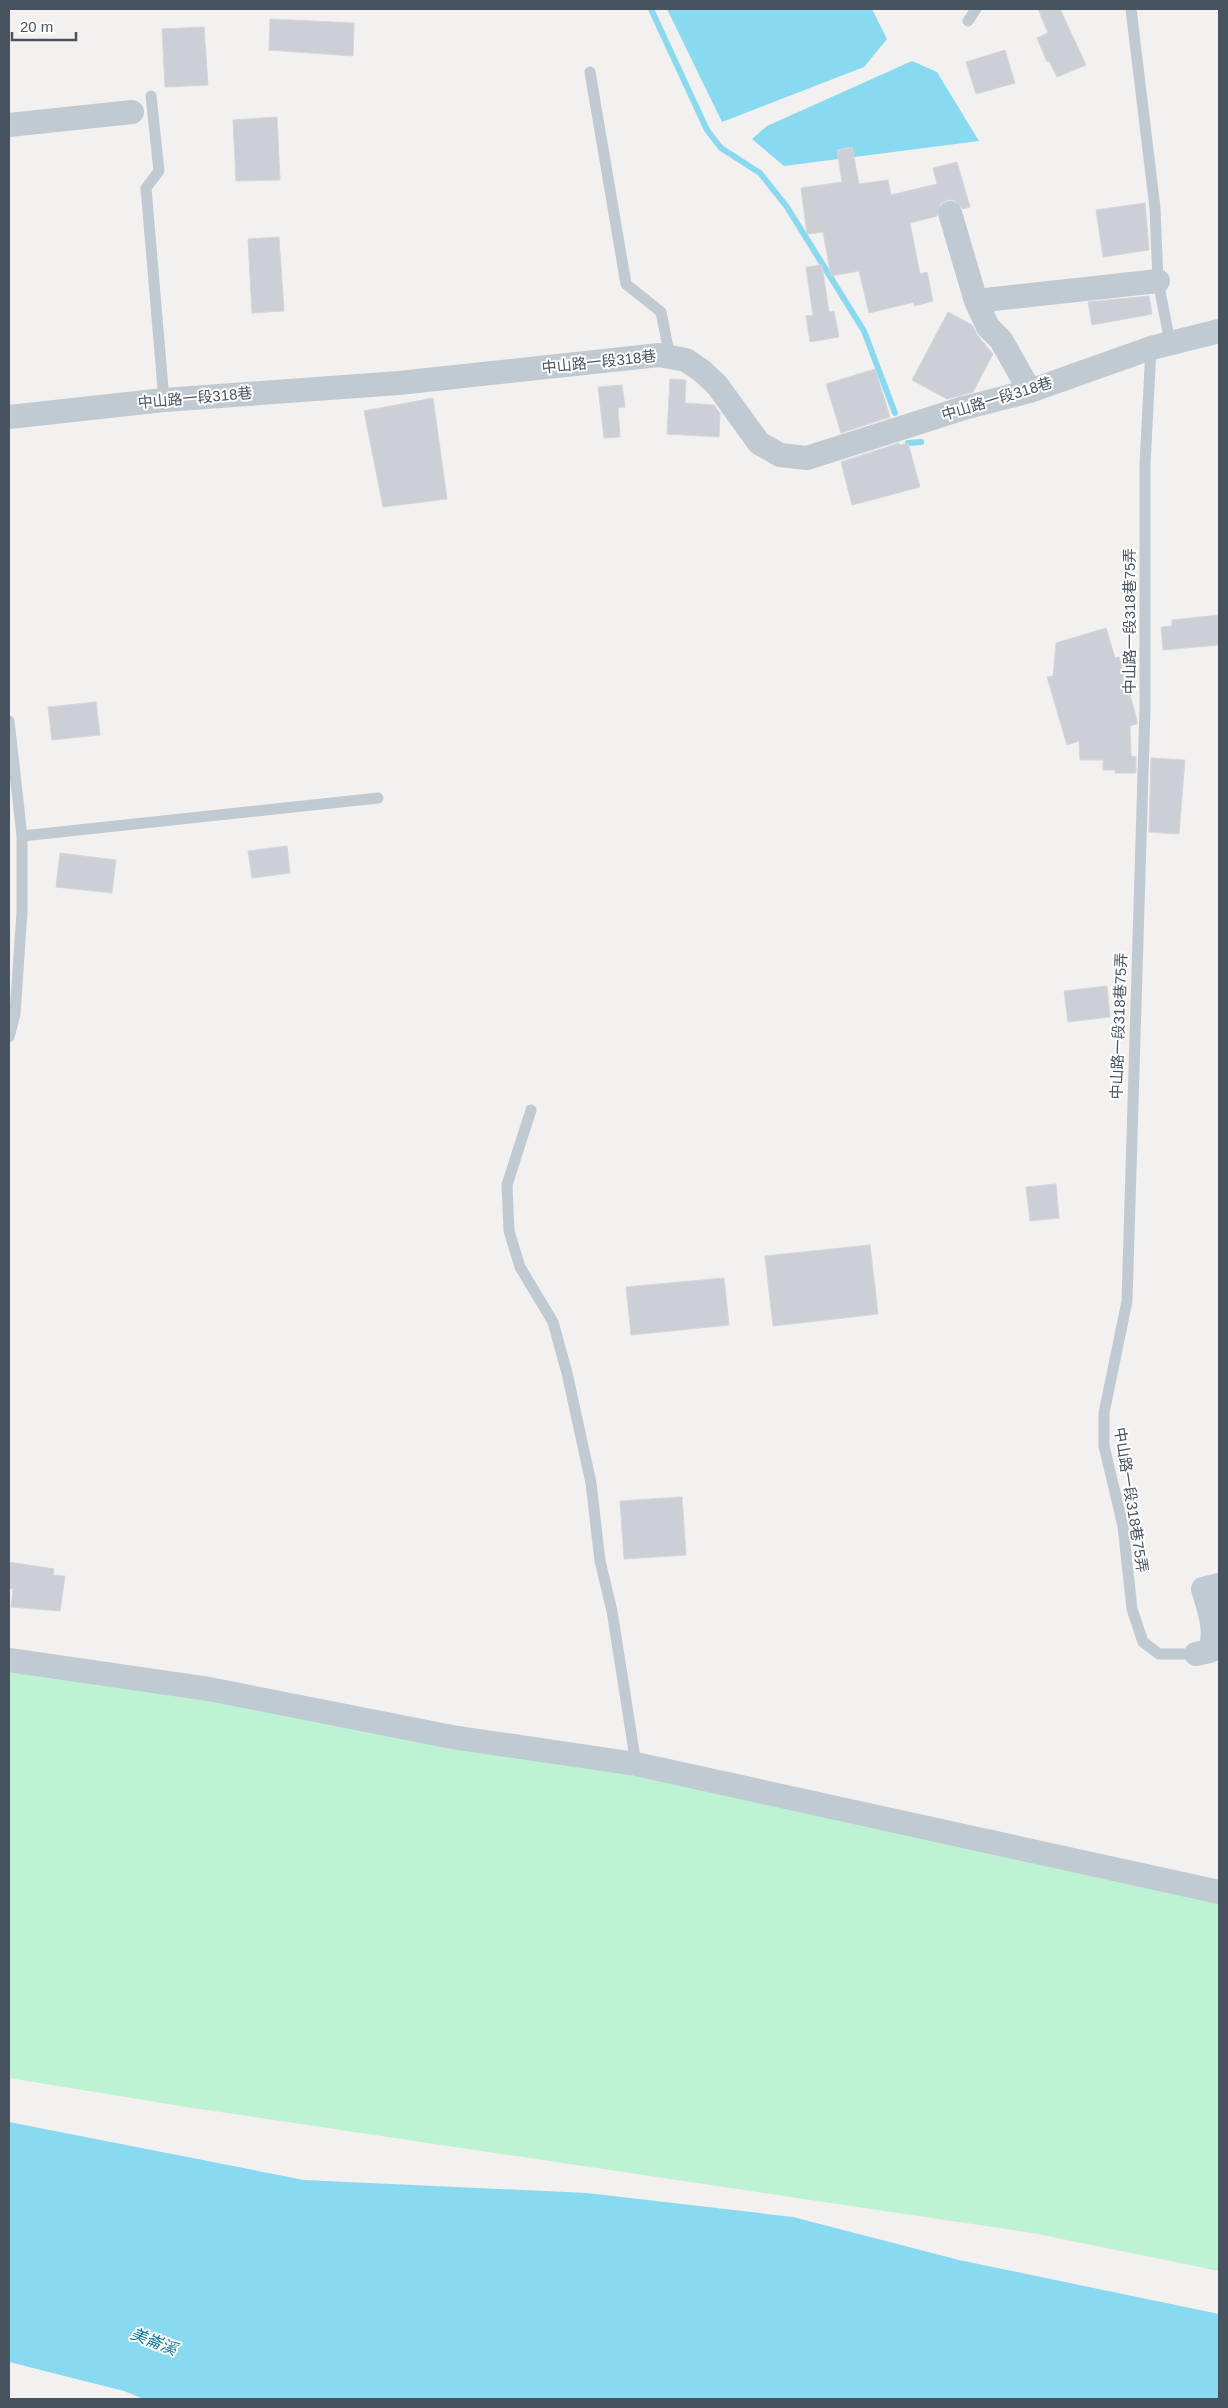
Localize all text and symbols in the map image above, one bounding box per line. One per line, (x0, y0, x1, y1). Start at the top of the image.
scale bar (12, 10, 76, 42)
text: 20 m (20, 18, 53, 35)
street label: 中山路一段318巷 (541, 347, 657, 376)
street label: 中山路一段318巷 (939, 374, 1054, 423)
street label: 中山路一段318巷 (137, 384, 253, 411)
street label: 中山路一段318巷75弄 (1121, 548, 1138, 694)
street label: 中山路一段318巷75弄 (1107, 952, 1130, 1100)
street label: 中山路一段318巷75弄 (1112, 1426, 1151, 1574)
water label: 美崙溪 (128, 2325, 181, 2359)

